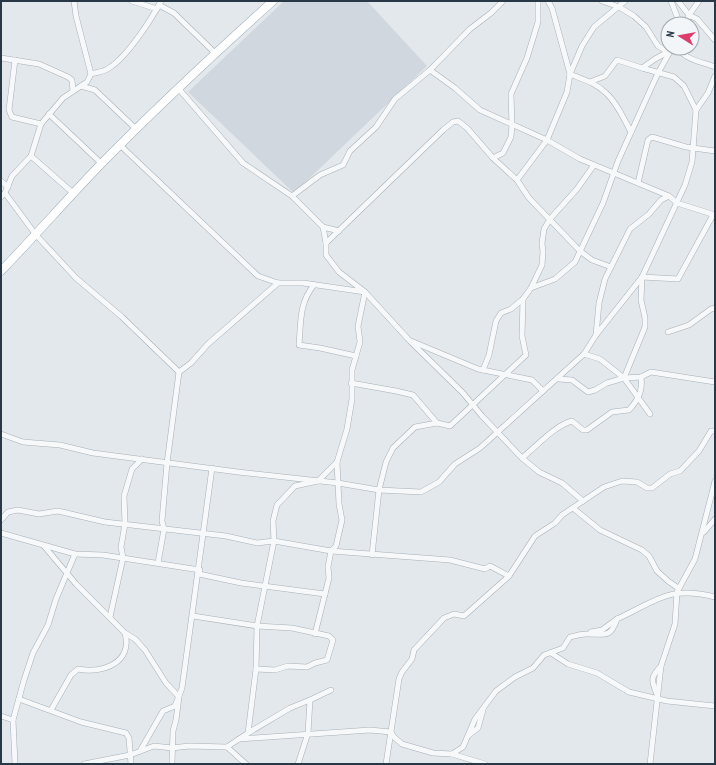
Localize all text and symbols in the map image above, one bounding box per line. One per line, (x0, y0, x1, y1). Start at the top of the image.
north arrow (660, 16, 700, 56)
text: N (663, 30, 678, 38)

